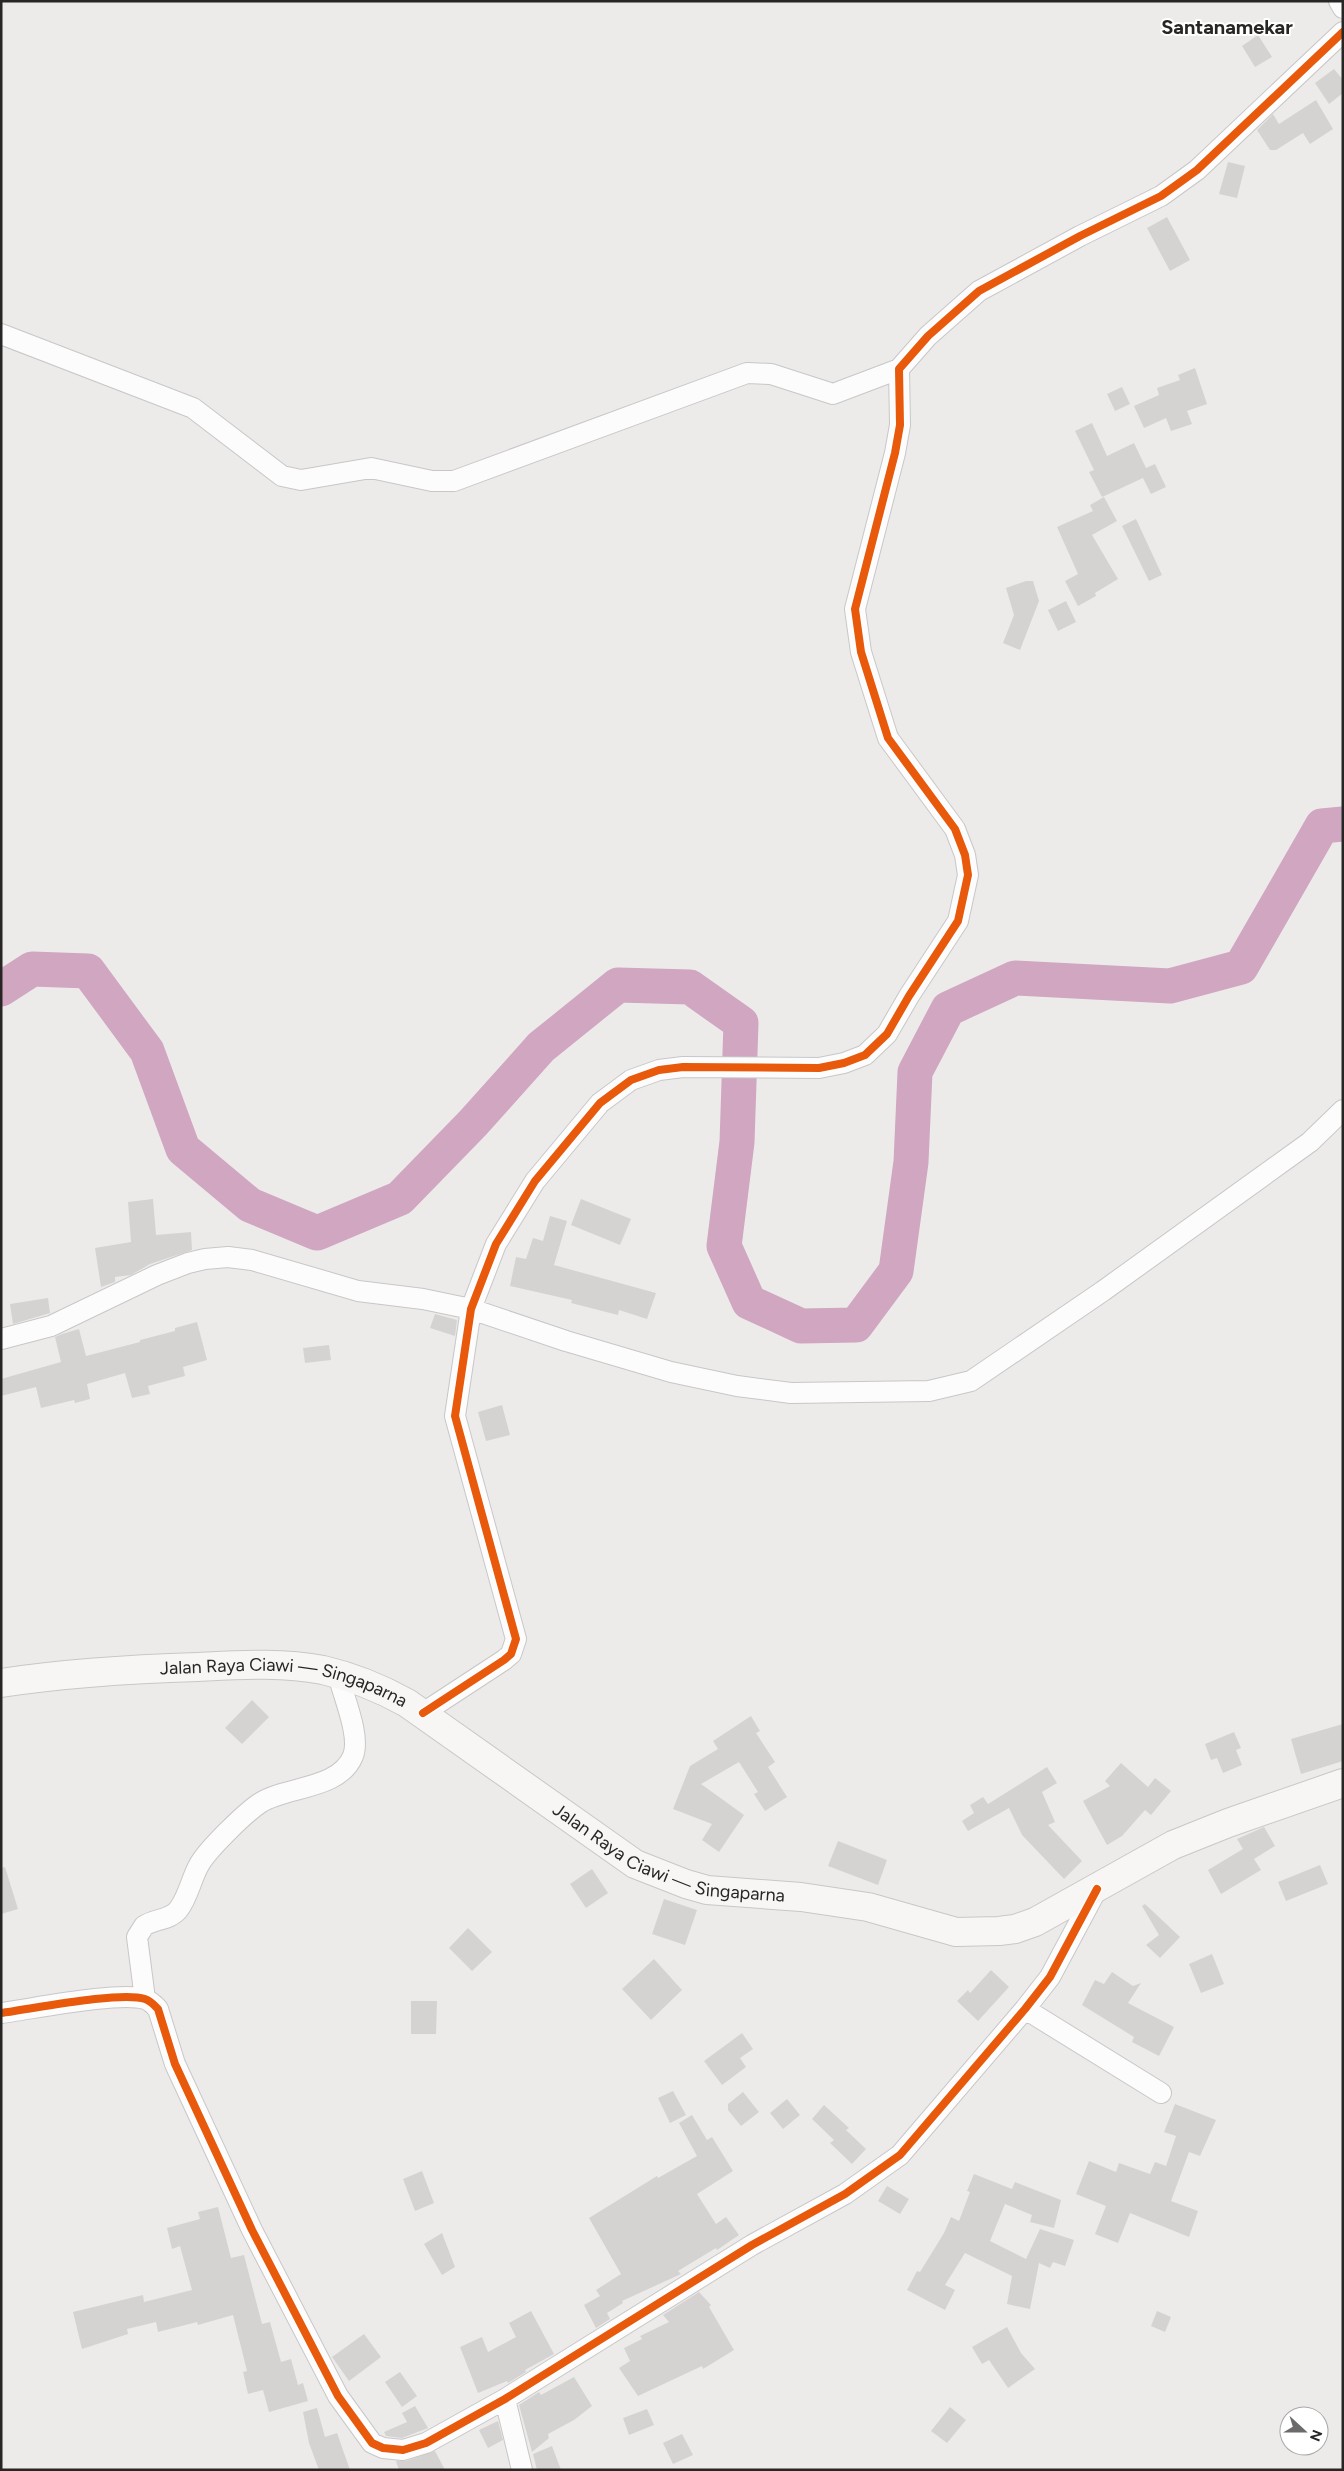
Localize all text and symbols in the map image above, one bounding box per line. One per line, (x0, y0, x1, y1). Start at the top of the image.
district label: Santanamekar (1161, 15, 1293, 39)
street label: Jalan Raya Ciawi — Singaparna (159, 1654, 411, 1712)
street label: Jalan Raya Ciawi — Singaparna (548, 1798, 786, 1907)
north arrow (1279, 2406, 1329, 2456)
text: N (1306, 2427, 1326, 2444)

